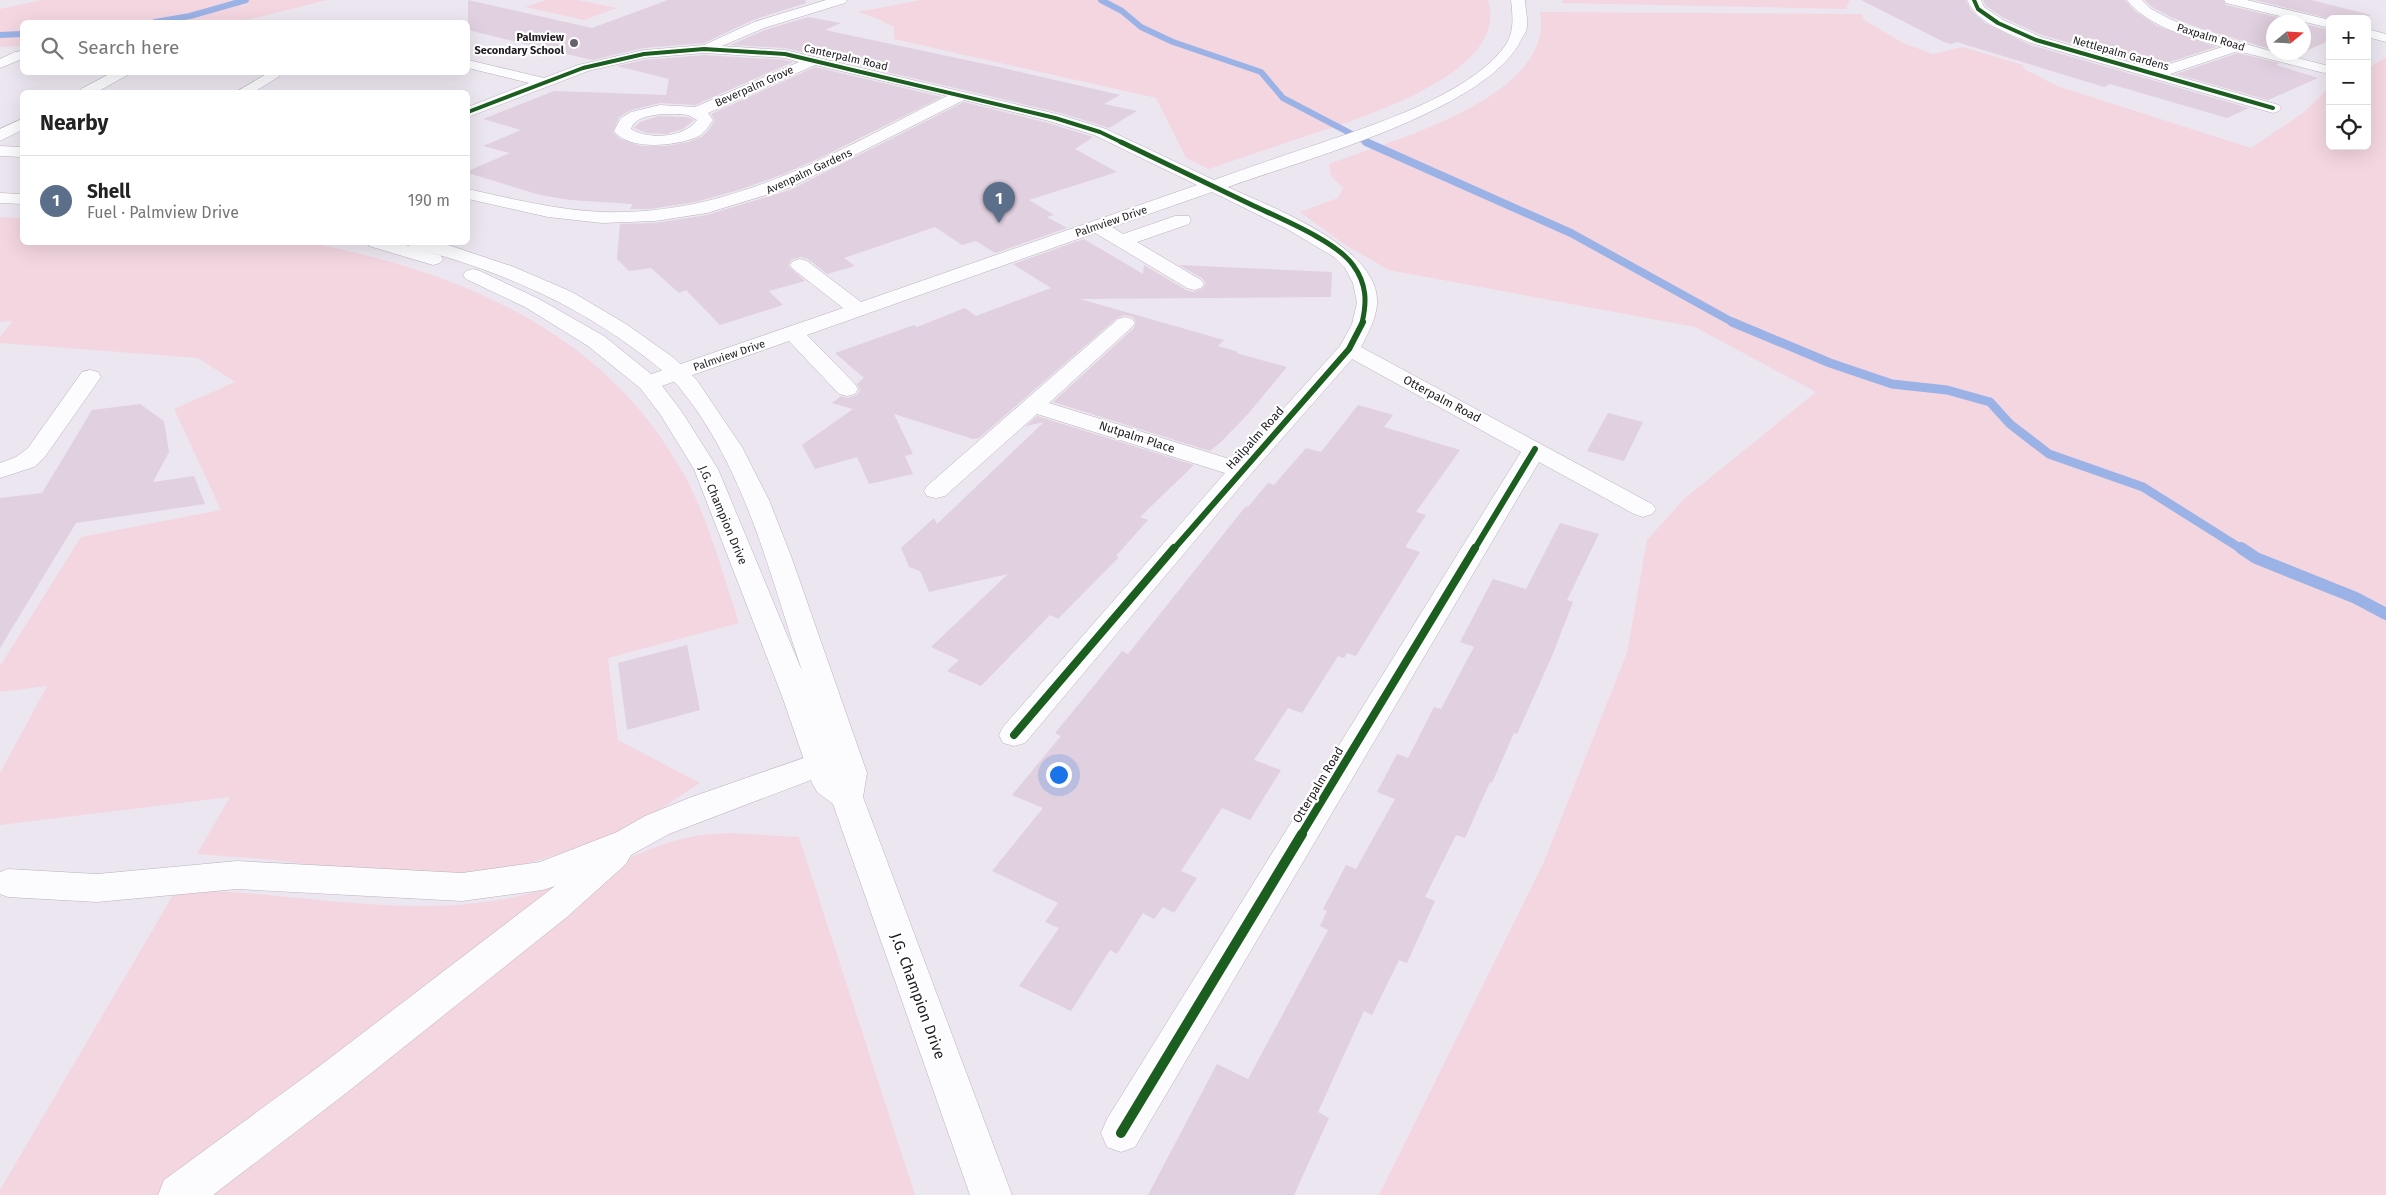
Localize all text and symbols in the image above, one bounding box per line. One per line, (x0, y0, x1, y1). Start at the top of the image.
north arrow (2266, 15, 2311, 60)
map controls (2326, 15, 2371, 150)
button: + (2326, 15, 2371, 60)
search box (20, 20, 470, 75)
street label: Paxpalm Road (2175, 21, 2246, 54)
place label: Palmview Secondary School (474, 31, 565, 57)
icon: search (38, 34, 66, 62)
street label: Nettlepalm Gardens (2071, 34, 2170, 73)
text: Search here (78, 36, 179, 59)
marker: Palmview Secondary School (568, 37, 580, 49)
street label: Canterpalm Road (803, 42, 889, 73)
button: − (2326, 60, 2371, 105)
street label: Beverpalm Grove (713, 63, 796, 110)
button: locate (2326, 105, 2371, 150)
text: Nearby (40, 110, 108, 136)
street label: Avenpalm Gardens (764, 146, 854, 197)
text: Shell (87, 180, 131, 203)
pin: 1 (983, 182, 1015, 223)
text: 1 (52, 191, 60, 210)
text: 190 m (408, 191, 450, 210)
text: Fuel · Palmview Drive (87, 203, 239, 222)
street label: Palmview Drive (1073, 203, 1149, 240)
street label: Palmview Drive (691, 337, 767, 374)
street label: Otterpalm Road (1401, 373, 1483, 425)
street label: Hailpalm Road (1223, 404, 1287, 472)
street label: Nutpalm Place (1097, 418, 1177, 456)
street label: J.G. Champion Drive (696, 463, 750, 567)
street label: Otterpalm Road (1290, 745, 1346, 825)
your location (1046, 762, 1072, 788)
street label: J.G. Champion Drive (887, 931, 949, 1061)

